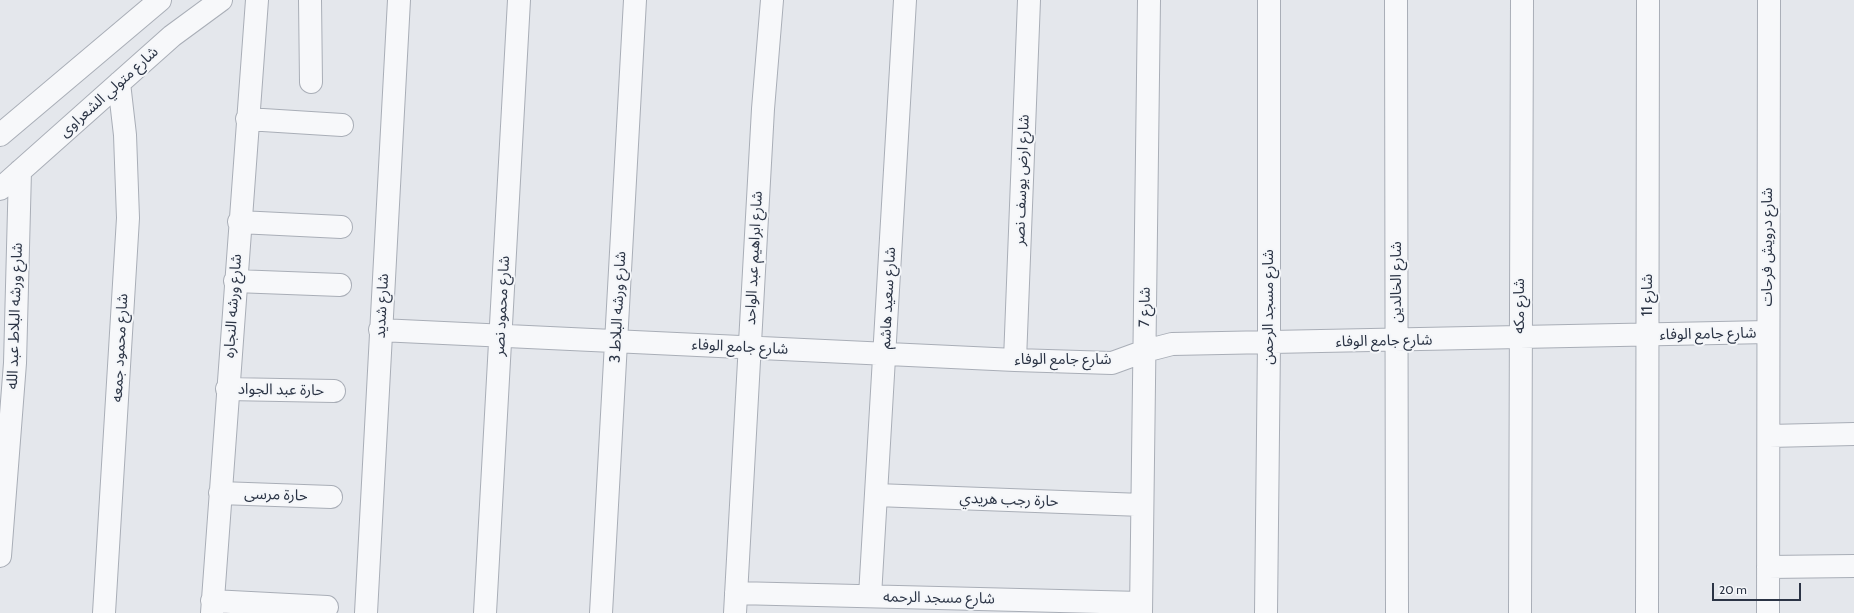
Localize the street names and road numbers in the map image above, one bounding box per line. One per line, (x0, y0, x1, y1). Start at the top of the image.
street label: شارع متولي الشعراوى (56, 43, 162, 141)
street label: شارع ارض يوسف نصر (1011, 114, 1033, 246)
street label: شارع درويش فرحات (1759, 187, 1777, 307)
street label: شارع ابراهيم عبد الواحد (741, 190, 767, 326)
street label: شارع الخالدين (1388, 241, 1406, 323)
street label: شارع ورشه البلاط عبد الله (3, 242, 27, 390)
street label: شارع سعيد هاشم (876, 246, 900, 350)
street label: شارع مسجد الرحمن (1260, 249, 1278, 365)
street label: شارع ورشه البلاط 3 (606, 251, 630, 363)
street label: شارع ورشه النجاره (220, 253, 246, 359)
street label: شارع محمود نصر (490, 255, 514, 357)
street label: شارع شديد (371, 273, 393, 339)
street label: شارع 11 (1639, 274, 1657, 316)
street label: شارع مكه (1511, 278, 1529, 334)
street label: شارع 7 (1136, 287, 1154, 327)
street label: شارع محمود جمعه (108, 293, 132, 403)
street label: شارع جامع الوفاء (1659, 324, 1757, 344)
street label: شارع جامع الوفاء (1335, 331, 1433, 351)
street label: شارع جامع الوفاء (691, 335, 789, 359)
street label: شارع جامع الوفاء (1015, 351, 1111, 369)
street label: حارة عبد الجواد (238, 380, 324, 400)
street label: حارة مرسى (244, 485, 308, 505)
street label: حارة رجب هريدي (959, 489, 1059, 511)
street label: شارع مسجد الرحمه (883, 588, 995, 608)

